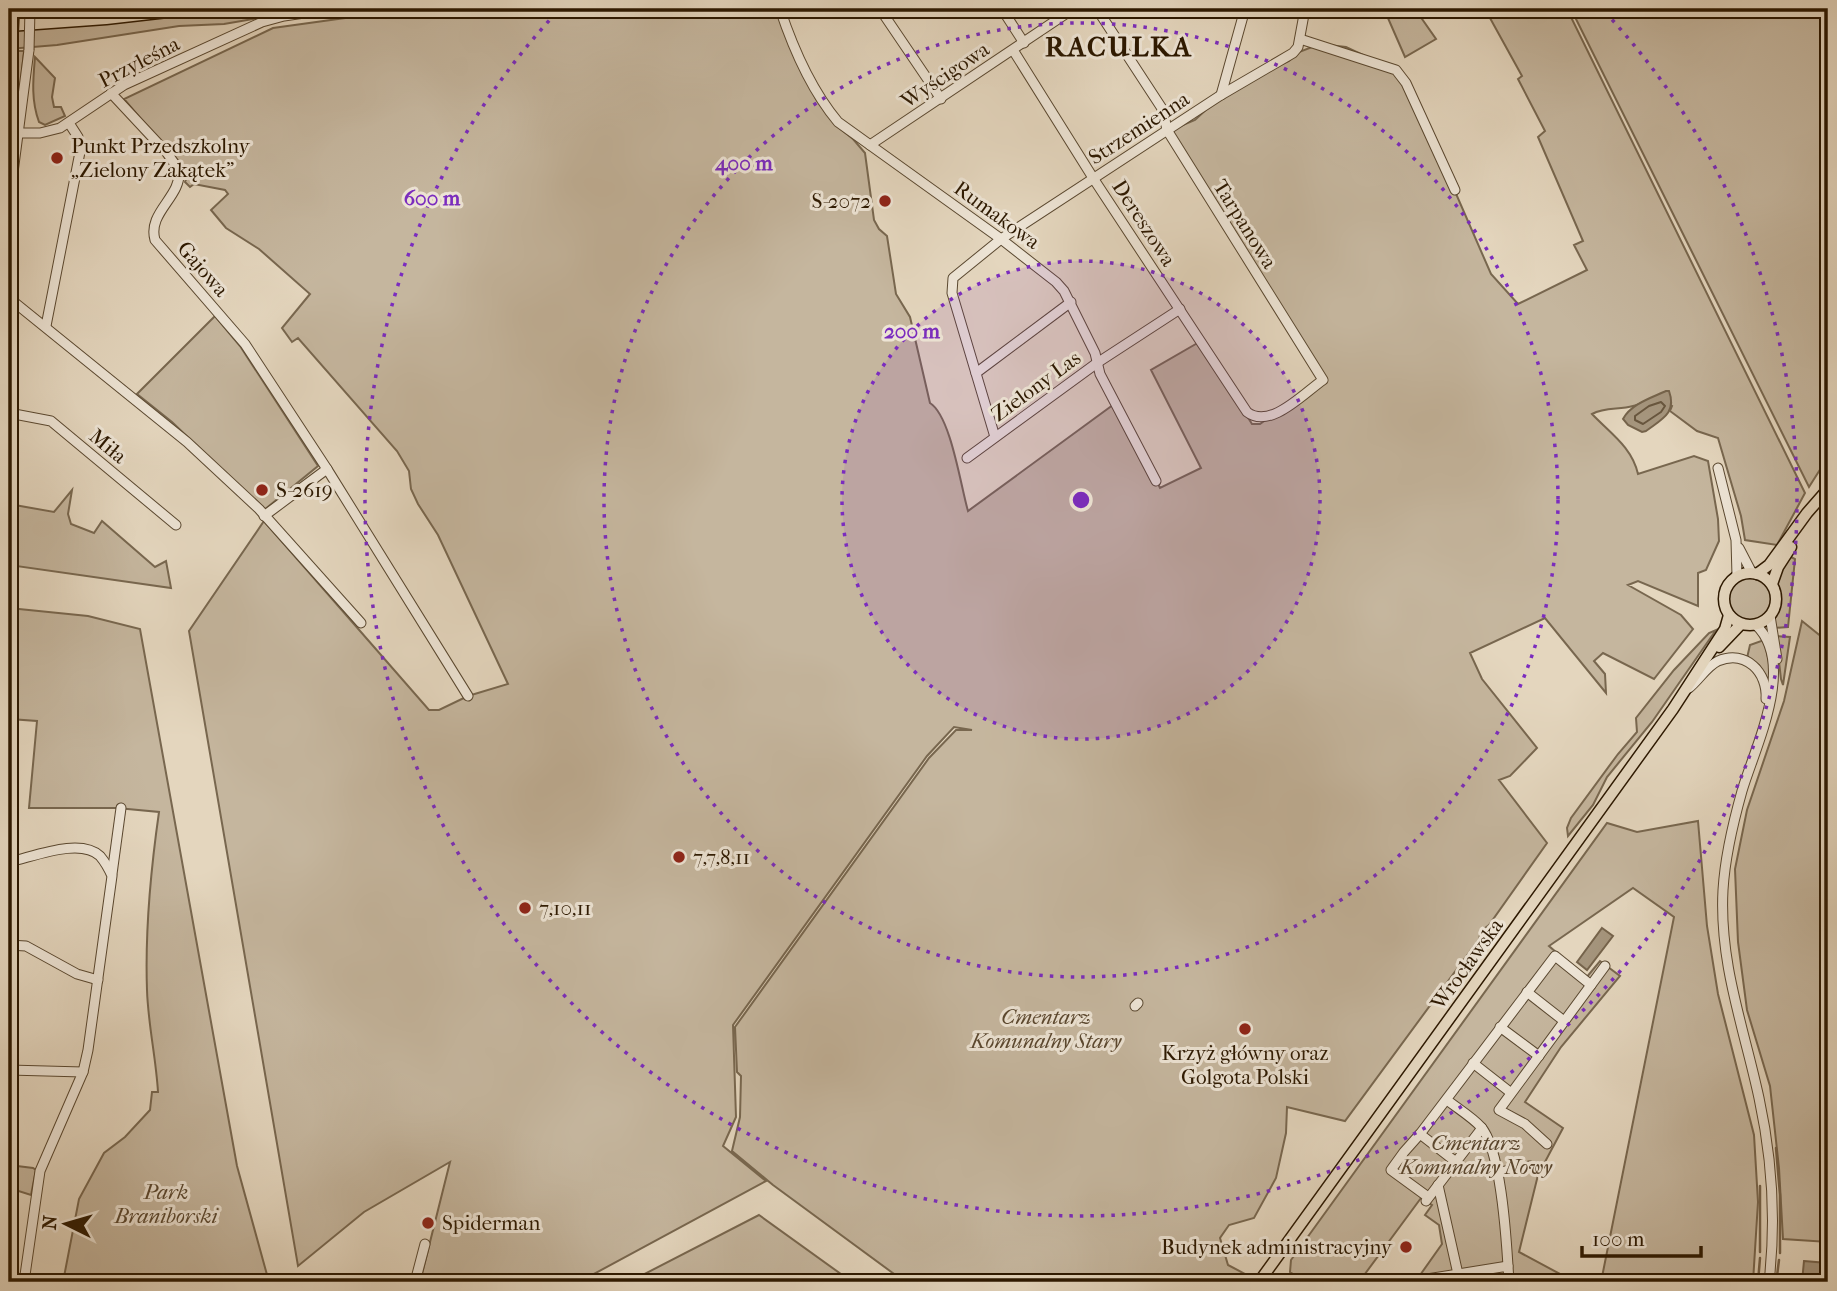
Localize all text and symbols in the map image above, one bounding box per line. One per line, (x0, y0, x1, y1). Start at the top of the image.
district label: RACULKA (1045, 30, 1193, 63)
street label: Przyleśna (94, 31, 184, 93)
street label: Wyścigowa (896, 37, 994, 114)
street label: Strzemienna (1084, 86, 1194, 169)
place label: Punkt Przedszkolny „Zielony Zakątek” (71, 134, 251, 182)
marker: Punkt Przedszkolny „Zielony Zakątek” (49, 150, 65, 166)
text: 400 m (714, 151, 773, 176)
street label: Dereszowa (1107, 175, 1181, 271)
street label: Tarpanowa (1208, 175, 1282, 273)
street label: Rumakowa (950, 176, 1045, 254)
text: 600 m (404, 186, 461, 210)
place label: S-2072 (811, 189, 871, 213)
marker: S-2072 (877, 193, 893, 209)
street label: Gajowa (173, 237, 234, 302)
text: 200 m (884, 319, 941, 343)
street label: Zielony Las (987, 346, 1085, 426)
street label: Miła (85, 424, 132, 469)
place label: S-2619 (276, 478, 333, 502)
marker: S-2619 (254, 482, 270, 498)
centre of rings (1069, 488, 1093, 512)
place label: 7,7,8,11 (693, 845, 750, 869)
marker: 7,7,8,11 (671, 849, 687, 865)
place label: 7,10,11 (539, 896, 591, 920)
marker: 7,10,11 (517, 900, 533, 916)
street label: Wrocławska (1425, 913, 1508, 1015)
park label: Cmentarz Komunalny Stary (969, 1005, 1123, 1053)
marker: Krzyż główny oraz Golgota Polski (1237, 1021, 1253, 1037)
place label: Krzyż główny oraz Golgota Polski (1162, 1041, 1328, 1089)
park label: Cmentarz Komunalny Nowy (1398, 1131, 1553, 1179)
park label: Park Braniborski (114, 1180, 219, 1228)
north arrow (32, 1190, 102, 1260)
place label: Spiderman (442, 1211, 540, 1235)
text: N (38, 1214, 62, 1231)
scale bar (1582, 1214, 1700, 1258)
marker: Spiderman (420, 1215, 436, 1231)
text: 100 m (1592, 1227, 1645, 1251)
place label: Budynek administracyjny (1161, 1235, 1393, 1259)
marker: Budynek administracyjny (1398, 1239, 1414, 1255)

